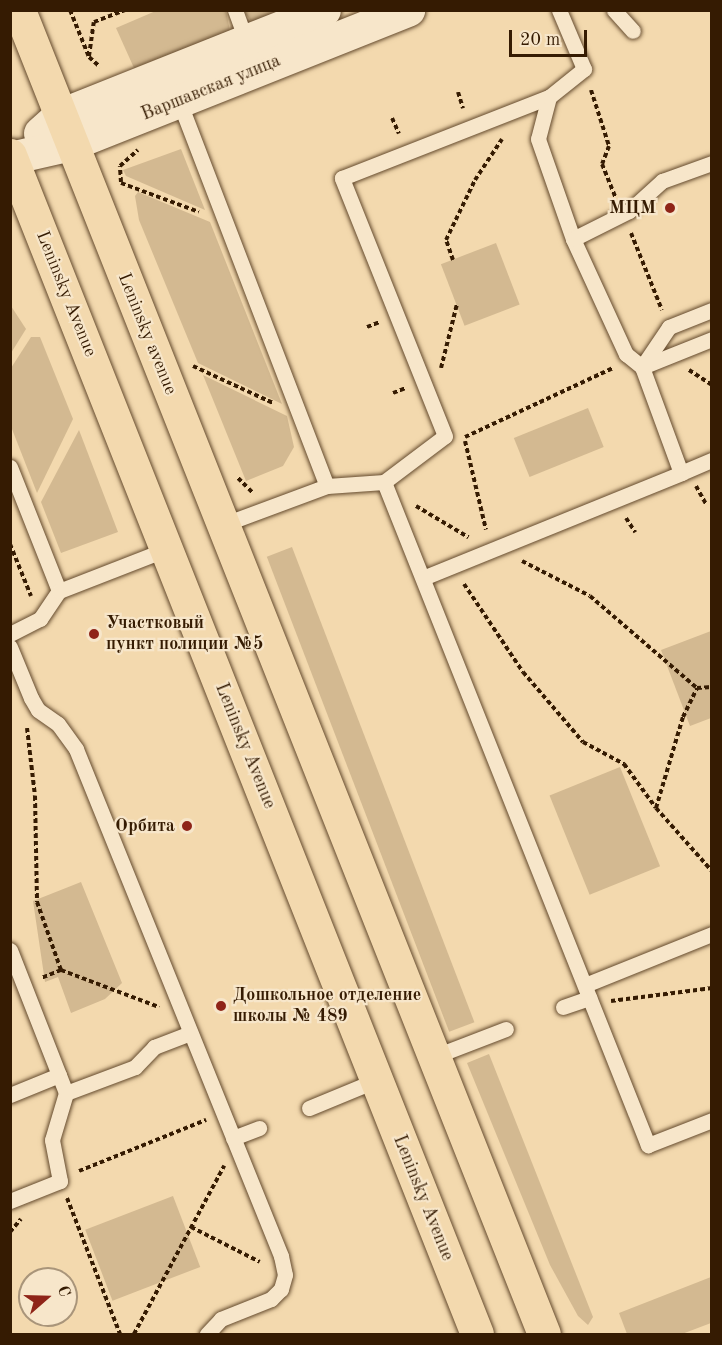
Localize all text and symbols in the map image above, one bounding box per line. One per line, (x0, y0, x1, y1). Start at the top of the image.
scale bar (512, 18, 590, 56)
text: 20 m (520, 31, 560, 49)
street label: Варшавская улица (138, 50, 284, 126)
place label: МЦМ (609, 197, 656, 219)
marker: МЦМ (661, 199, 679, 217)
street label: Leninsky Avenue (31, 228, 101, 360)
street label: Leninsky avenue (113, 270, 181, 398)
place label: Участковый пункт полиции №5 (106, 613, 263, 656)
marker: Участковый пункт полиции №5 (87, 627, 101, 641)
street label: Leninsky Avenue (210, 680, 280, 812)
place label: Орбита (115, 815, 175, 837)
marker: Орбита (180, 819, 194, 833)
place label: Дошкольное отделение школы № 489 (233, 985, 421, 1028)
marker: Дошкольное отделение школы № 489 (214, 999, 228, 1013)
street label: Leninsky Avenue (388, 1132, 458, 1264)
north arrow (18, 1267, 78, 1327)
text: С (54, 1284, 72, 1299)

